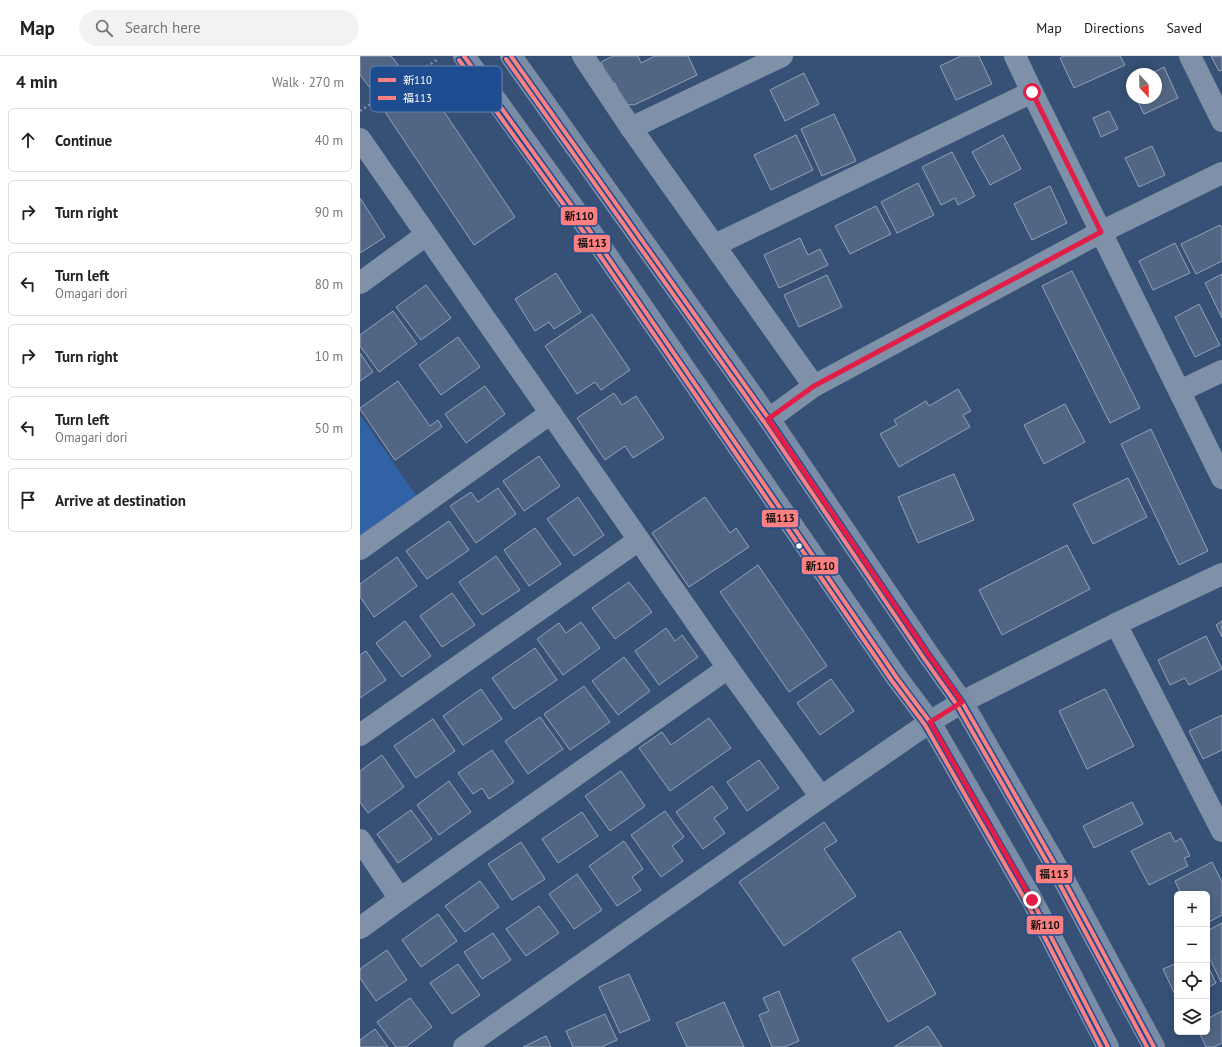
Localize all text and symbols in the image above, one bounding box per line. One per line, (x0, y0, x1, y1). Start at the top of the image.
search box (79, 10, 359, 46)
text: Map (20, 16, 55, 40)
icon: search (93, 17, 115, 39)
text: Search here (125, 18, 201, 37)
text: Map (1036, 19, 1062, 37)
text: Directions (1084, 19, 1144, 37)
text: Saved (1166, 19, 1202, 37)
legend (370, 66, 502, 112)
north arrow (1126, 68, 1162, 104)
text: 4 min (16, 71, 57, 93)
text: 新110 (403, 73, 432, 87)
text: Walk · 270 m (272, 74, 344, 91)
route start (1023, 83, 1041, 101)
text: 福113 (403, 91, 432, 105)
icon: ahead (17, 129, 39, 151)
text: Continue (55, 131, 112, 150)
text: 40 m (315, 132, 343, 149)
icon: right (17, 201, 39, 223)
text: Turn right (55, 203, 118, 222)
text: 90 m (315, 204, 343, 221)
line badge: 新110 (560, 206, 598, 226)
text: 新110 (564, 209, 594, 223)
line badge: 福113 (573, 234, 611, 253)
text: 福113 (577, 236, 607, 250)
text: Turn left (55, 266, 109, 285)
icon: left (17, 273, 39, 295)
text: 80 m (315, 276, 343, 293)
text: Omagari dori (55, 285, 128, 302)
icon: right (17, 345, 39, 367)
text: Turn right (55, 347, 118, 366)
text: 10 m (315, 348, 343, 365)
text: Turn left (55, 410, 109, 429)
icon: left (17, 417, 39, 439)
text: 50 m (315, 420, 343, 437)
text: Omagari dori (55, 429, 128, 446)
icon: arrive (17, 489, 39, 511)
text: Arrive at destination (55, 491, 186, 510)
line badge: 福113 (761, 509, 799, 528)
text: 福113 (765, 511, 795, 525)
unlabelled marker (794, 541, 804, 551)
line badge: 新110 (801, 556, 839, 575)
text: 新110 (805, 559, 835, 573)
line badge: 福113 (1035, 864, 1073, 884)
text: 福113 (1039, 867, 1069, 881)
route end (1023, 891, 1041, 909)
map controls (1174, 891, 1210, 1035)
button: + (1174, 891, 1210, 927)
line badge: 新110 (1026, 915, 1064, 935)
text: 新110 (1030, 918, 1060, 932)
button: − (1174, 927, 1210, 963)
button: locate (1174, 963, 1210, 999)
button: layers (1174, 999, 1210, 1035)

